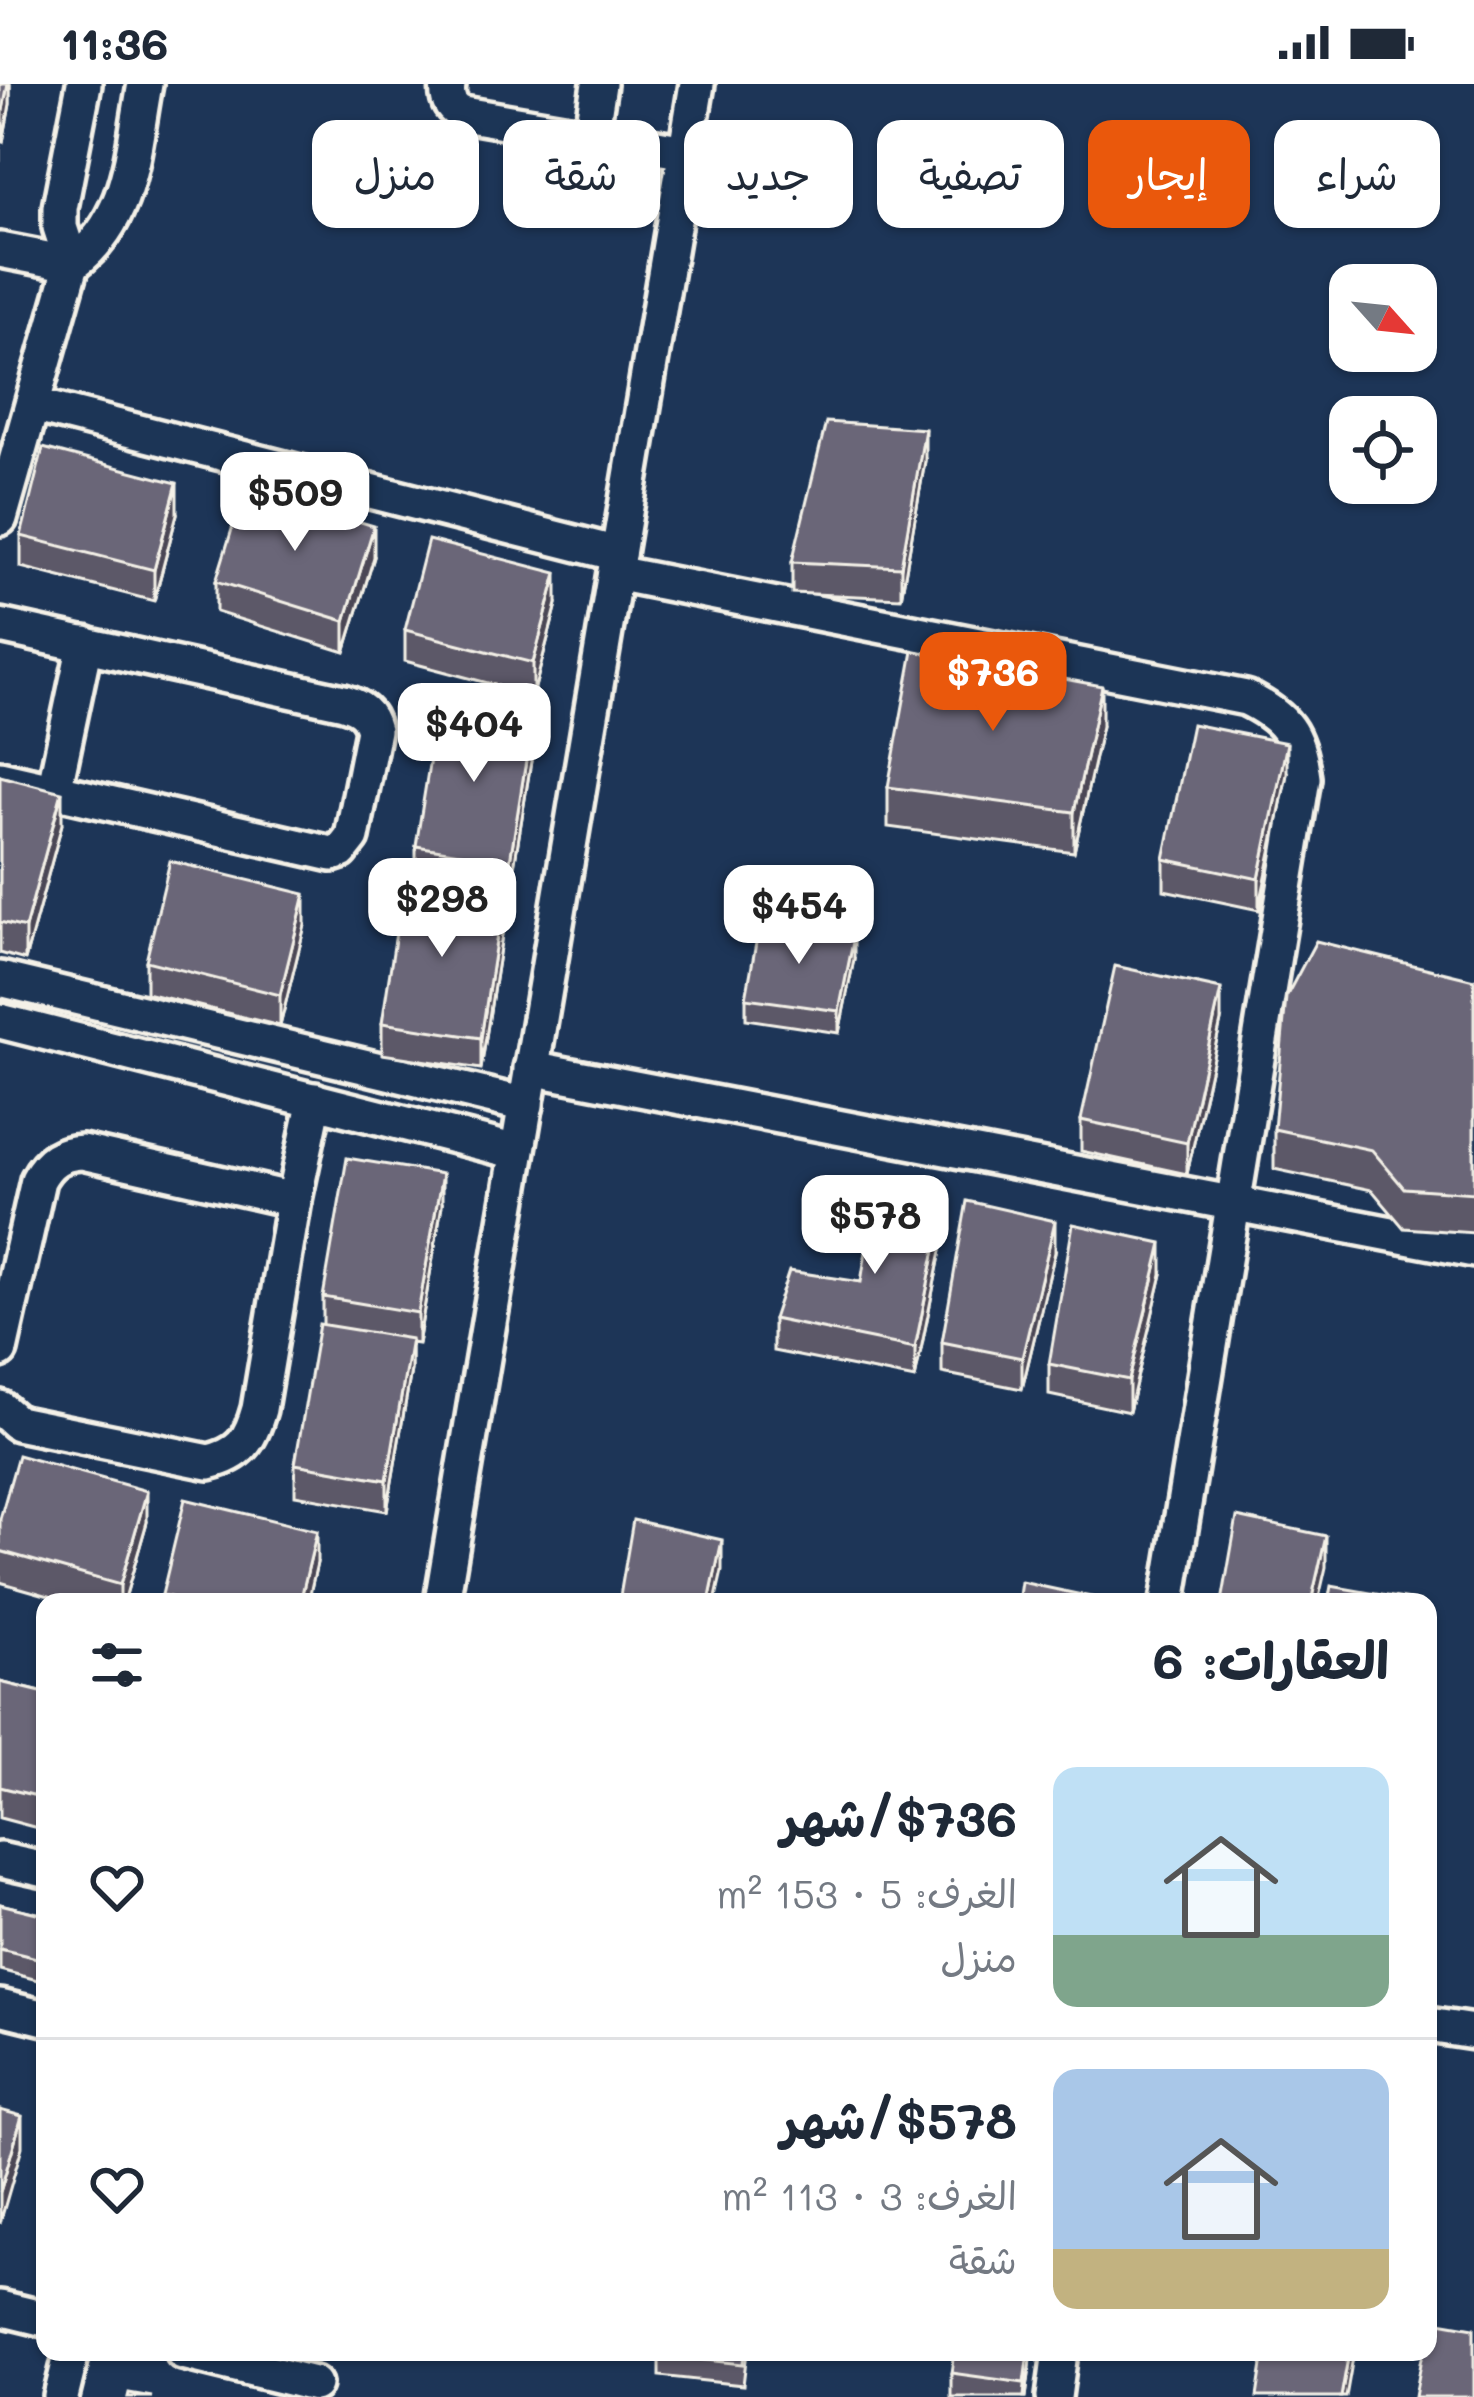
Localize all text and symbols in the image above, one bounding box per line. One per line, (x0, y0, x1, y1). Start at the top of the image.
text: 11:36 (60, 13, 168, 71)
chip: منزل (312, 120, 479, 228)
chip: شقة (503, 120, 660, 228)
chip: جديد (684, 120, 853, 228)
chip: تصفية (877, 120, 1064, 228)
chip: إيجار (1088, 120, 1250, 228)
chip: شراء (1274, 120, 1440, 228)
north arrow (1329, 264, 1437, 372)
map controls (1329, 264, 1437, 504)
button: locate (1329, 396, 1437, 504)
pin: $509 (224, 452, 366, 554)
text: $509 (247, 465, 343, 516)
pin: $736 (922, 632, 1064, 734)
text: $736 (947, 645, 1039, 696)
pin: $404 (403, 683, 545, 785)
text: $404 (425, 696, 523, 747)
pin: $298 (371, 858, 513, 960)
pin: $454 (728, 865, 870, 967)
text: $298 (395, 871, 489, 922)
text: $454 (751, 878, 847, 929)
pin: $578 (804, 1175, 946, 1277)
text: $578 (829, 1188, 921, 1239)
text: العقارات: 6 (1153, 1625, 1389, 1692)
icon: filters (84, 1632, 150, 1698)
text: $736/شهر (781, 1783, 1017, 1850)
icon: home (1149, 1815, 1293, 1959)
icon: heart (84, 1854, 150, 1920)
text: الغرف: 5 · 153 m² (716, 1867, 1017, 1918)
text: منزل (940, 1931, 1017, 1982)
text: $578/شهر (781, 2085, 1017, 2152)
icon: home (1149, 2117, 1293, 2261)
icon: heart (84, 2156, 150, 2222)
text: الغرف: 3 · 113 m² (722, 2169, 1017, 2220)
text: شقة (949, 2233, 1017, 2284)

